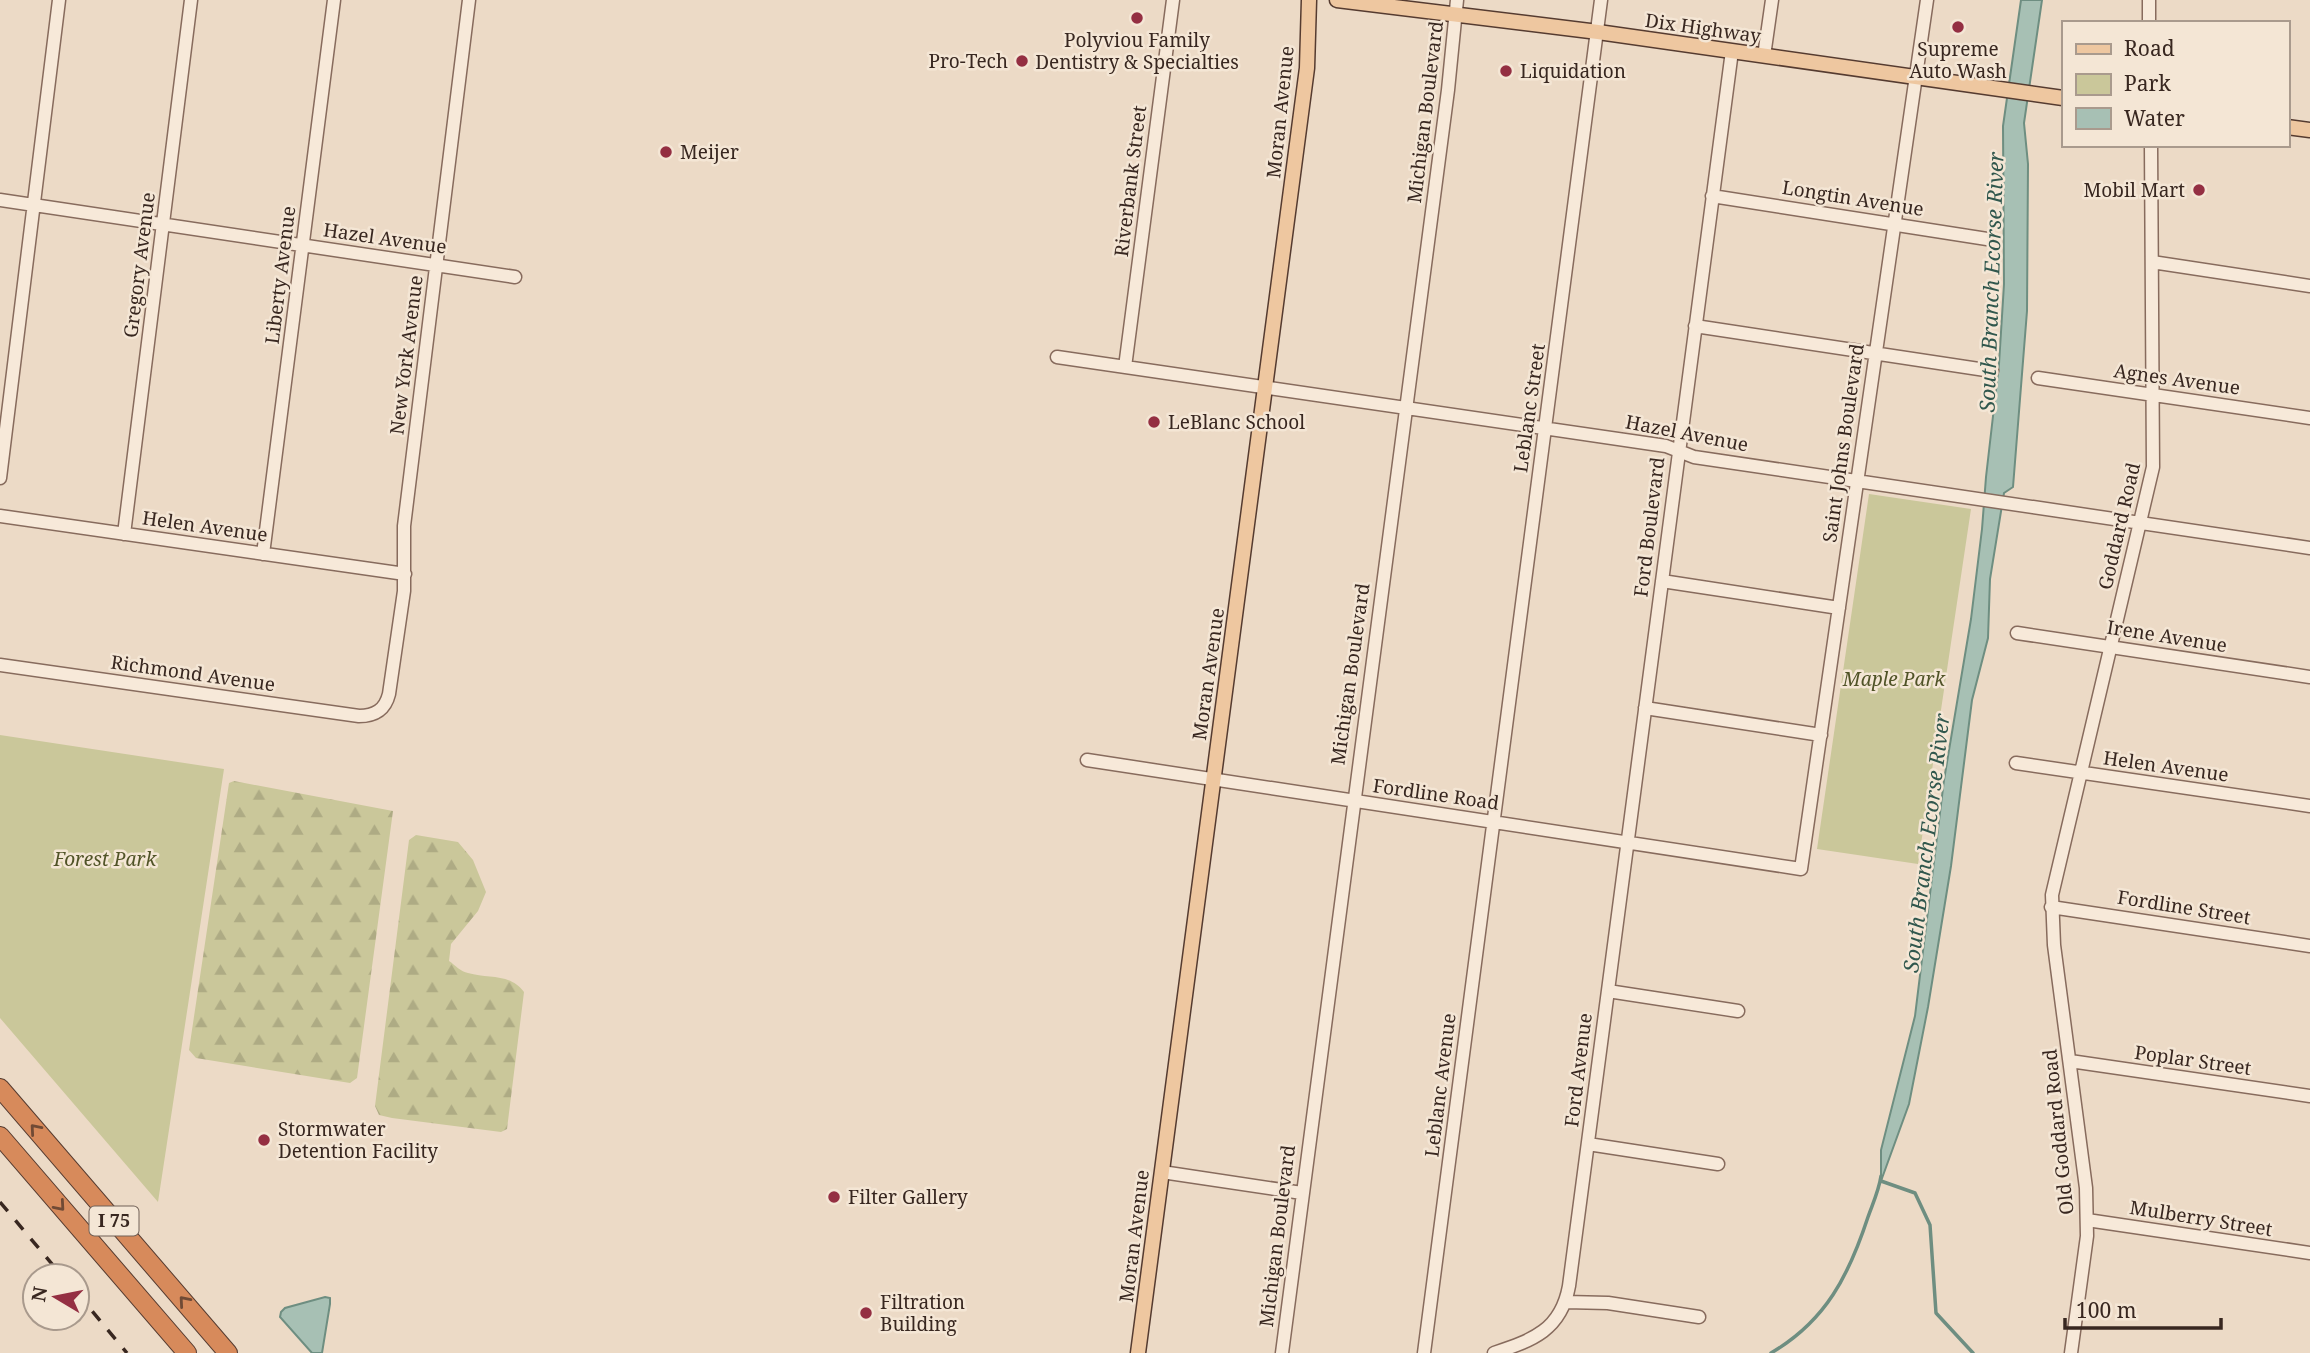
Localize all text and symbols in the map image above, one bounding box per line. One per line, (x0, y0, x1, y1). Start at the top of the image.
street label: Dix Highway (1643, 7, 1763, 49)
marker: Polyviou Family Dentistry & Specialties (1129, 10, 1145, 26)
street label: Michigan Boulevard (1401, 19, 1449, 205)
marker: Supreme Auto Wash (1950, 19, 1966, 35)
legend (2062, 21, 2289, 147)
place label: Polyviou Family Dentistry & Specialties (1035, 27, 1239, 75)
text: Road (2124, 34, 2175, 62)
place label: Supreme Auto Wash (1909, 36, 2007, 84)
street label: Moran Avenue (1260, 44, 1300, 180)
place label: Pro-Tech (928, 48, 1008, 74)
marker: Pro-Tech (1014, 53, 1030, 69)
place label: Liquidation (1520, 58, 1626, 84)
marker: Liquidation (1498, 63, 1514, 79)
text: Park (2124, 69, 2171, 97)
street label: Riverbank Street (1108, 104, 1152, 258)
text: Water (2124, 104, 2185, 132)
place label: Meijer (680, 139, 739, 165)
marker: Meijer (658, 144, 674, 160)
water label: South Branch Ecorse River (1972, 151, 2010, 413)
street label: Longtin Avenue (1780, 174, 1926, 222)
place label: Mobil Mart (2083, 177, 2185, 203)
marker: Mobil Mart (2191, 182, 2207, 198)
street label: Gregory Avenue (117, 191, 161, 339)
street label: Liberty Avenue (259, 204, 301, 346)
street label: Hazel Avenue (322, 216, 448, 260)
street label: New York Avenue (383, 274, 429, 436)
street label: Leblanc Street (1507, 342, 1551, 474)
street label: Saint Johns Boulevard (1816, 342, 1870, 544)
street label: Agnes Avenue (2112, 357, 2242, 401)
street label: Hazel Avenue (1623, 408, 1751, 458)
place label: LeBlanc School (1168, 409, 1305, 435)
marker: LeBlanc School (1146, 414, 1162, 430)
street label: Ford Boulevard (1628, 455, 1671, 598)
street label: Goddard Road (2092, 459, 2146, 592)
street label: Helen Avenue (141, 504, 269, 548)
street label: Michigan Boulevard (1324, 581, 1376, 767)
street label: Moran Avenue (1186, 606, 1230, 742)
street label: Irene Avenue (2105, 614, 2229, 658)
street label: Richmond Avenue (109, 649, 277, 697)
park label: Maple Park (1842, 666, 1946, 692)
water label: South Branch Ecorse River (1896, 712, 1956, 974)
street label: Helen Avenue (2102, 744, 2230, 788)
street label: Fordline Road (1371, 772, 1501, 816)
park label: Forest Park (53, 846, 157, 872)
street label: Fordline Street (2116, 884, 2253, 930)
street label: Ford Avenue (1558, 1011, 1598, 1129)
street label: Leblanc Avenue (1418, 1012, 1462, 1158)
street label: Poplar Street (2133, 1039, 2253, 1081)
street label: Old Goddard Road (2036, 1048, 2080, 1216)
place label: Stormwater Detention Facility (278, 1116, 438, 1164)
one-way arrow (31, 1124, 43, 1137)
marker: Stormwater Detention Facility (256, 1132, 272, 1148)
street label: Michigan Boulevard (1253, 1143, 1301, 1329)
street label: Moran Avenue (1113, 1168, 1155, 1304)
place label: Filter Gallery (848, 1184, 968, 1210)
marker: Filter Gallery (826, 1189, 842, 1205)
street label: Mulberry Street (2128, 1194, 2275, 1242)
one-way arrow (52, 1198, 64, 1211)
road number: I 75 (90, 1206, 138, 1236)
north arrow (21, 1262, 91, 1332)
text: N (25, 1284, 53, 1304)
scale bar (2065, 1286, 2221, 1330)
place label: Filtration Building (880, 1289, 965, 1337)
text: 100 m (2076, 1296, 2137, 1324)
one-way arrow (180, 1297, 192, 1310)
marker: Filtration Building (858, 1305, 874, 1321)

